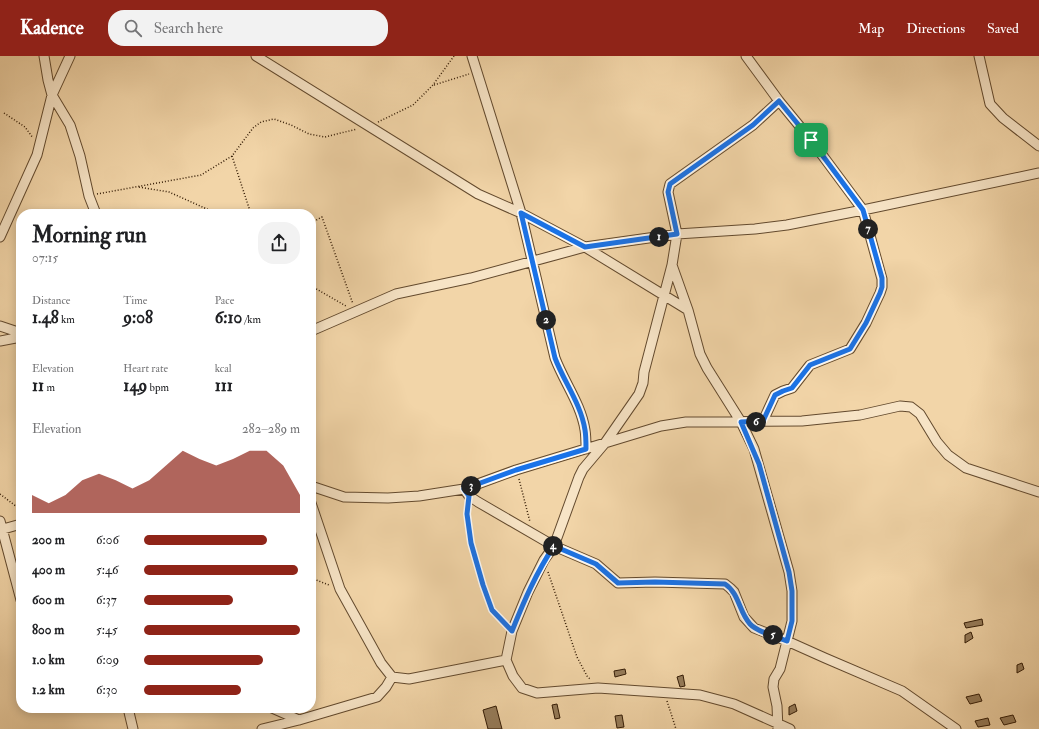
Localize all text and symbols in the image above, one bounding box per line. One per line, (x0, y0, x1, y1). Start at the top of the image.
search box (108, 10, 388, 46)
text: Kadence (20, 16, 84, 40)
icon: search (122, 17, 144, 39)
text: Search here (154, 19, 223, 38)
text: Map (858, 20, 884, 37)
text: Directions (906, 20, 965, 37)
text: Saved (987, 20, 1019, 37)
pin (794, 123, 828, 157)
icon: arrive (800, 129, 822, 151)
pin: 7 (858, 219, 878, 239)
text: Morning run (32, 221, 147, 249)
button: share (258, 222, 300, 264)
text: 7 (865, 222, 871, 235)
pin: 1 (649, 227, 669, 247)
text: 1 (657, 230, 661, 243)
text: 07:15 (32, 250, 58, 266)
text: Distance (32, 294, 70, 307)
text: Time (123, 294, 147, 307)
text: Pace (215, 294, 234, 307)
text: 1.48 (32, 307, 59, 328)
text: 9:08 (123, 307, 153, 328)
text: 6:10 (215, 307, 242, 328)
pin: 2 (536, 310, 556, 330)
text: km (59, 313, 75, 326)
text: /km (242, 313, 261, 326)
text: 2 (543, 313, 549, 326)
text: Elevation (32, 362, 74, 375)
text: Heart rate (123, 362, 168, 375)
text: kcal (215, 362, 232, 375)
text: 11 (32, 375, 44, 396)
text: 149 (123, 375, 147, 396)
text: 111 (215, 375, 233, 396)
text: m (44, 381, 55, 394)
text: bpm (147, 381, 169, 394)
pin: 6 (746, 412, 766, 432)
text: 6 (753, 415, 759, 428)
text: Elevation (32, 421, 82, 437)
text: 282–289 m (242, 421, 300, 437)
pin: 3 (461, 476, 481, 496)
text: 3 (469, 479, 473, 492)
text: 200 m (32, 532, 65, 548)
text: 6:06 (96, 532, 119, 548)
pin: 4 (543, 536, 563, 556)
text: 4 (550, 539, 556, 552)
text: 400 m (32, 562, 65, 578)
text: 5:46 (96, 562, 119, 578)
text: 600 m (32, 592, 65, 608)
text: 6:37 (96, 592, 117, 608)
text: 800 m (32, 622, 64, 638)
text: 5:45 (96, 622, 118, 638)
pin: 5 (763, 625, 783, 645)
text: 5 (771, 628, 775, 641)
text: 1.0 km (32, 652, 65, 668)
text: 6:09 (96, 652, 119, 668)
text: 1.2 km (32, 682, 65, 698)
text: 6:30 (96, 682, 117, 698)

